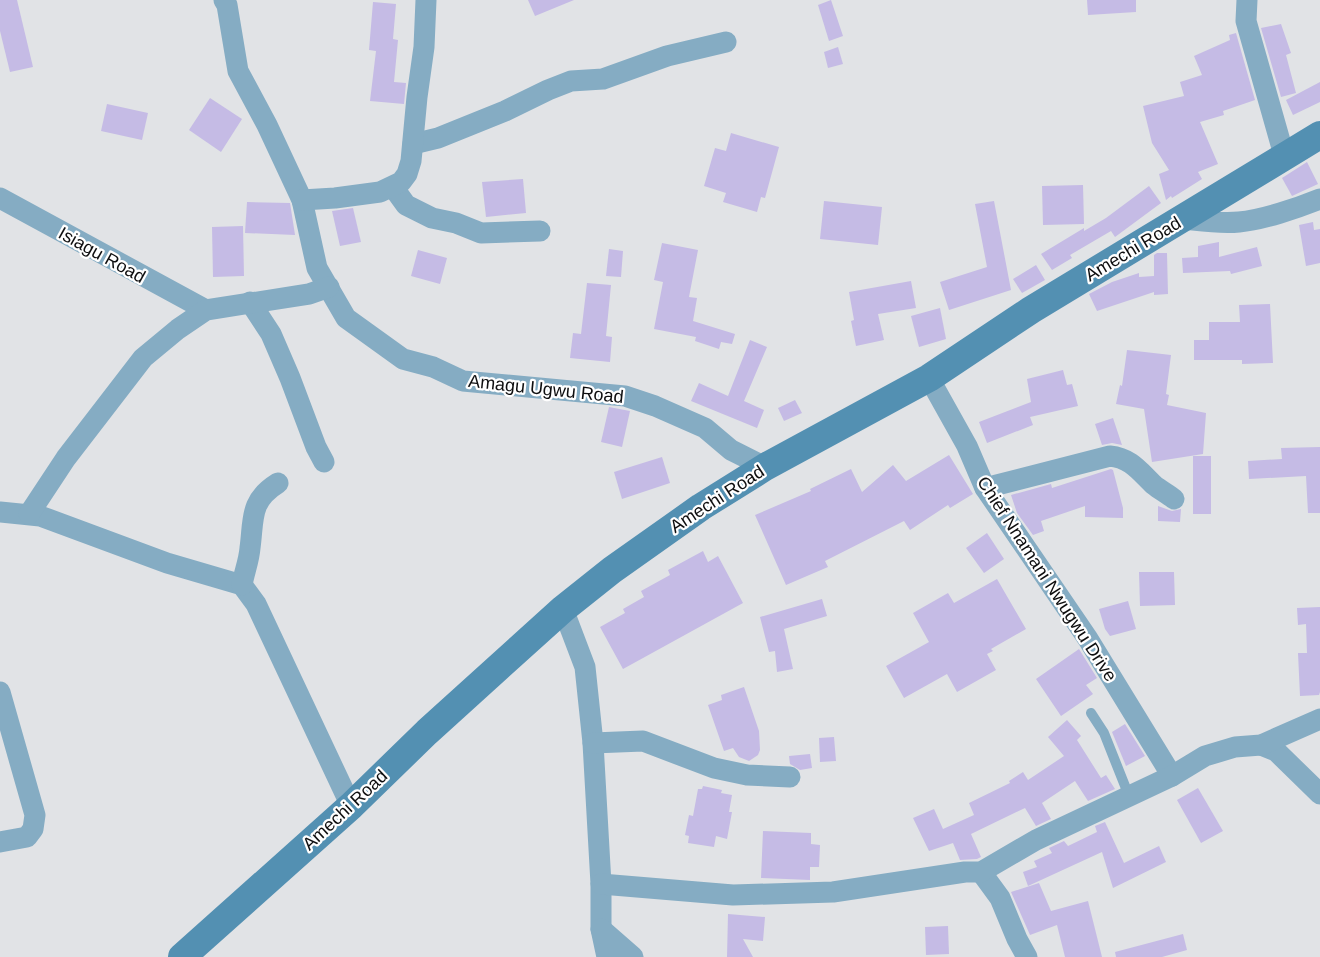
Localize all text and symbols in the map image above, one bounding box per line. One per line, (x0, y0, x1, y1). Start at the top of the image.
street label: Amechi Road (1082, 213, 1184, 285)
street label: Isiagu Road (55, 223, 149, 287)
street label: Amagu Ugwu Road (467, 371, 625, 407)
street label: Amechi Road (666, 461, 768, 537)
street label: Chief Nnamani Nwugwu Drive (973, 473, 1121, 685)
street label: Amechi Road (299, 766, 391, 854)

